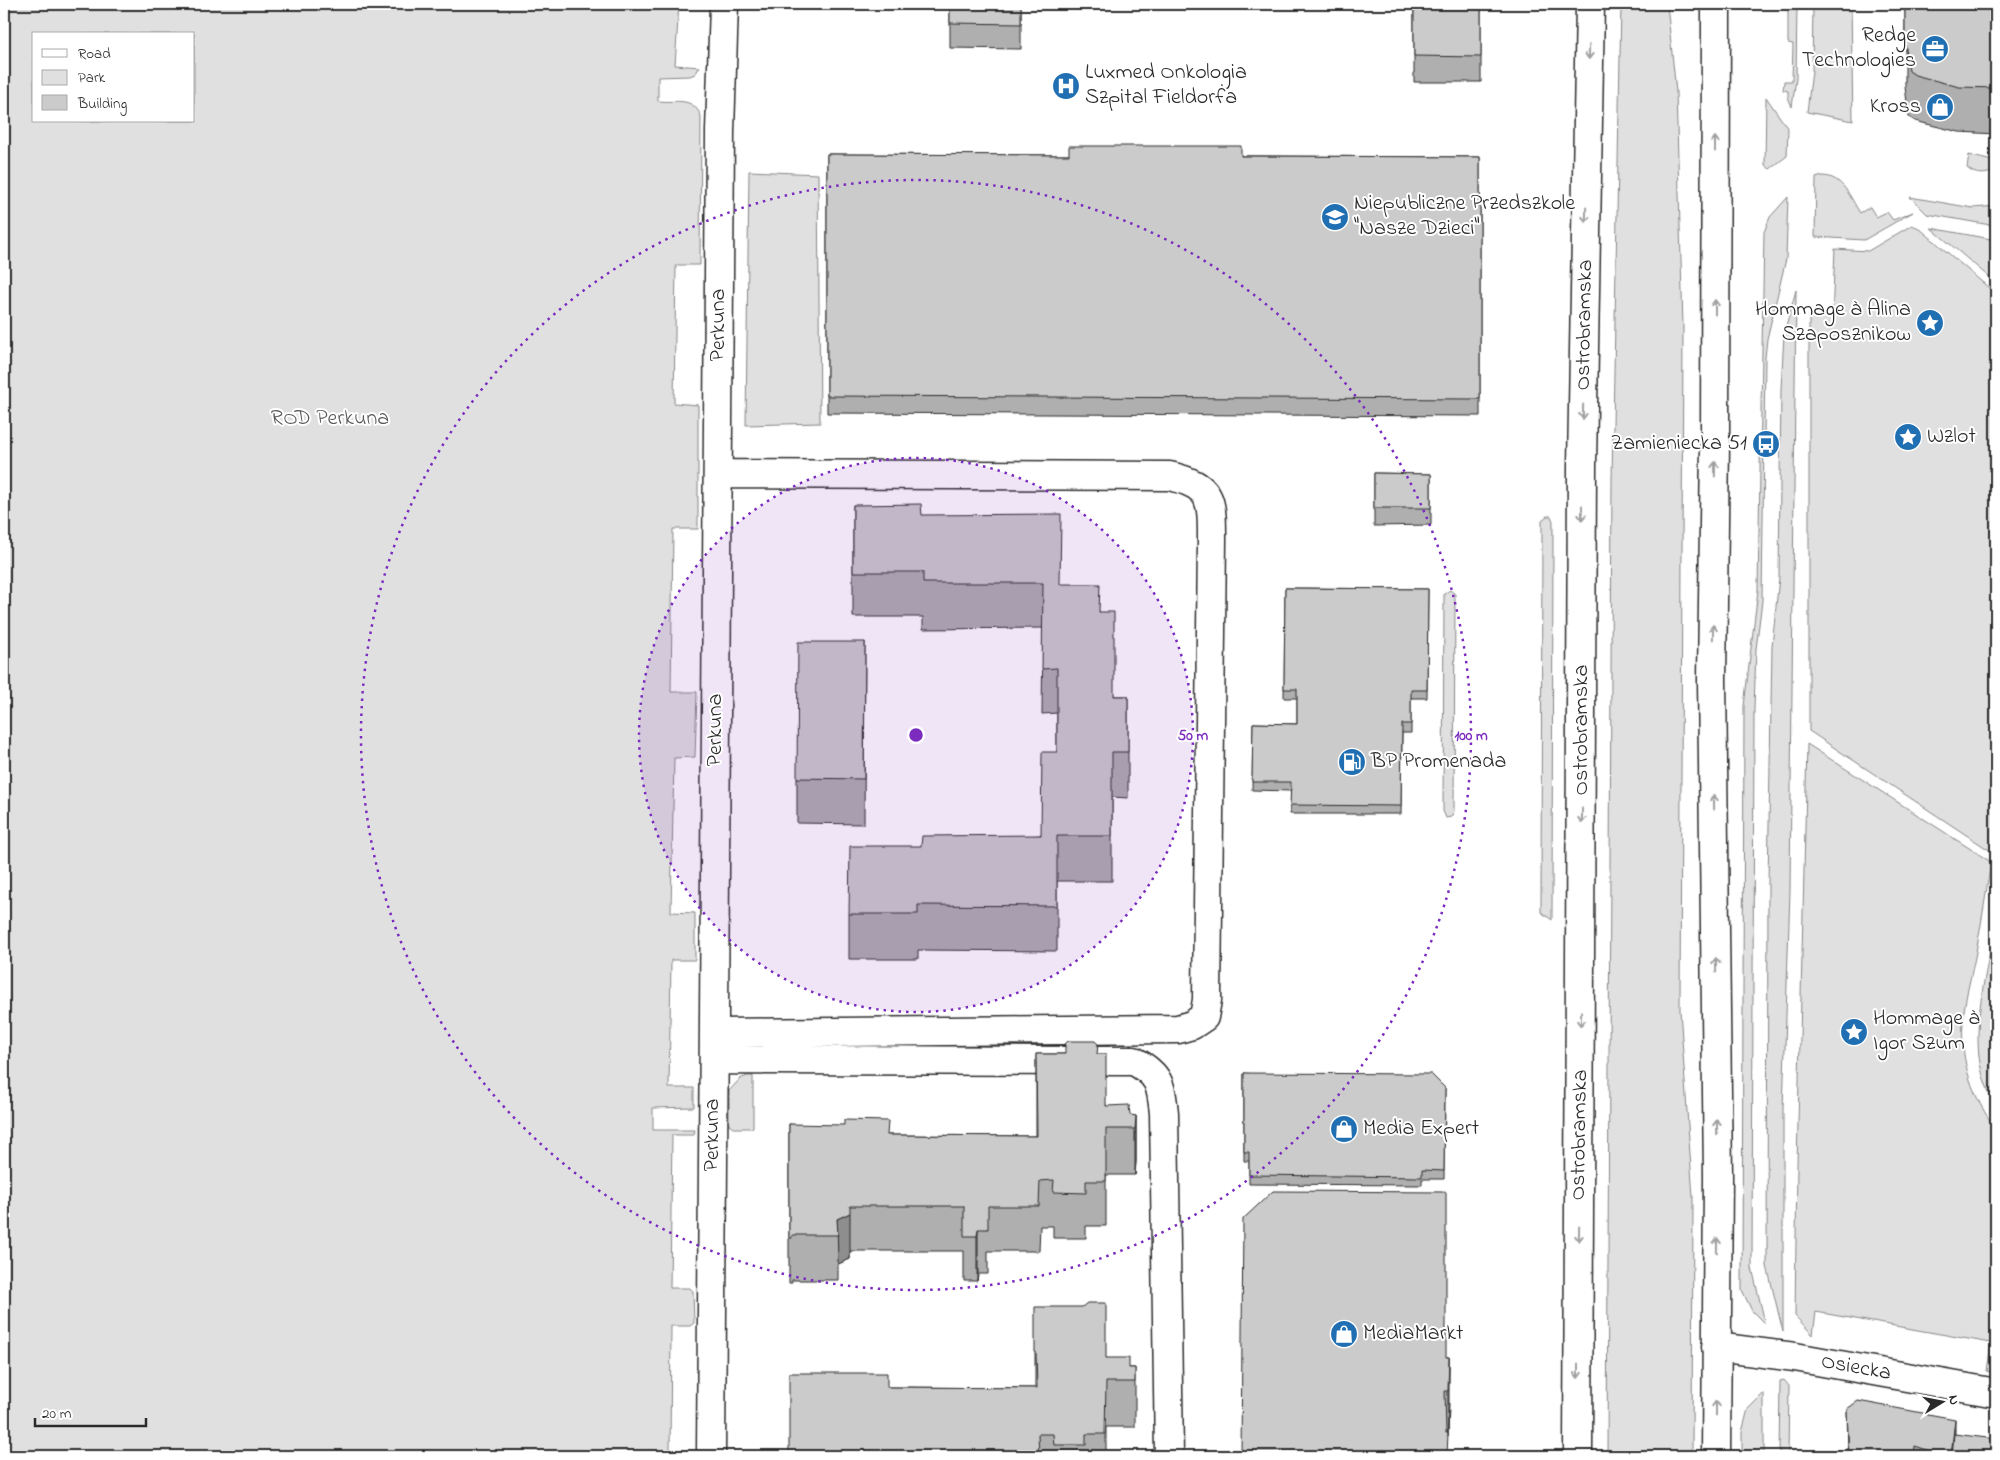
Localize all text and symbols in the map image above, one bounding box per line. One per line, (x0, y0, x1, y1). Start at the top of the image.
place label: Redge Technologies (1802, 20, 1916, 78)
legend (32, 32, 195, 122)
office icon: Redge Technologies (1920, 34, 1950, 64)
text: Road (78, 43, 111, 65)
one-way arrow (1584, 44, 1594, 60)
place label: Luxmed Onkologia Szpital Fieldorfa (1085, 57, 1247, 114)
text: Park (78, 67, 106, 89)
hospital icon: Luxmed Onkologia Szpital Fieldorfa (1051, 71, 1081, 101)
place label: Kross (1870, 91, 1921, 123)
shop icon: Kross (1925, 92, 1955, 122)
text: Building (77, 93, 127, 116)
one-way arrow (1710, 136, 1720, 152)
place label: Niepubliczne Przedszkole "Nasze Dzieci" (1354, 188, 1575, 245)
school or university icon: Niepubliczne Przedszkole "Nasze Dzieci" (1320, 202, 1350, 232)
one-way arrow (1582, 207, 1591, 223)
street label: Ostrobramska (1568, 259, 1602, 391)
street label: Perkuna (703, 289, 735, 361)
place label: Hommage à Alina Szaposznikow (1755, 294, 1911, 351)
one-way arrow (1710, 299, 1720, 315)
place icon: Hommage à Alina Szaposznikow (1915, 308, 1945, 338)
park label: ROD Perkuna (271, 403, 389, 435)
one-way arrow (1578, 404, 1588, 420)
place label: Wzlot (1927, 421, 1976, 453)
place icon: Wzlot (1893, 422, 1923, 452)
place label: Zamieniecka 51 (1611, 428, 1747, 460)
bus stop icon: Zamieniecka 51 (1751, 429, 1781, 459)
one-way arrow (1710, 461, 1720, 478)
one-way arrow (1577, 505, 1587, 521)
one-way arrow (1708, 624, 1718, 640)
street label: Ostrobramska (1566, 665, 1598, 795)
street label: Perkuna (700, 694, 732, 766)
text: 50 m (1178, 725, 1209, 747)
text: 100 m (1454, 725, 1488, 747)
centre of rings (907, 726, 925, 744)
place label: BP Promenada (1370, 746, 1506, 778)
fuel station icon: BP Promenada (1337, 747, 1367, 777)
one-way arrow (1709, 794, 1719, 810)
one-way arrow (1577, 808, 1587, 824)
one-way arrow (1711, 957, 1720, 973)
place label: Hommage à Igor Szum (1873, 1003, 1980, 1061)
one-way arrow (1576, 1011, 1586, 1027)
place icon: Hommage à Igor Szum (1839, 1017, 1869, 1047)
street label: Ostrobramska (1563, 1069, 1597, 1201)
street label: Perkuna (697, 1099, 729, 1171)
place label: Media Expert (1363, 1113, 1480, 1145)
shop icon: Media Expert (1329, 1114, 1359, 1144)
one-way arrow (1712, 1119, 1722, 1136)
one-way arrow (1574, 1226, 1584, 1242)
one-way arrow (1712, 1237, 1722, 1254)
place label: MediaMarkt (1363, 1318, 1464, 1350)
shop icon: MediaMarkt (1329, 1319, 1359, 1349)
street label: Osiecka (1818, 1346, 1894, 1390)
one-way arrow (1573, 1362, 1583, 1378)
north arrow (1918, 1378, 1968, 1428)
text: N (1942, 1394, 1964, 1406)
scale bar (35, 1395, 146, 1427)
one-way arrow (1711, 1400, 1721, 1416)
text: 20 m (42, 1403, 72, 1425)

